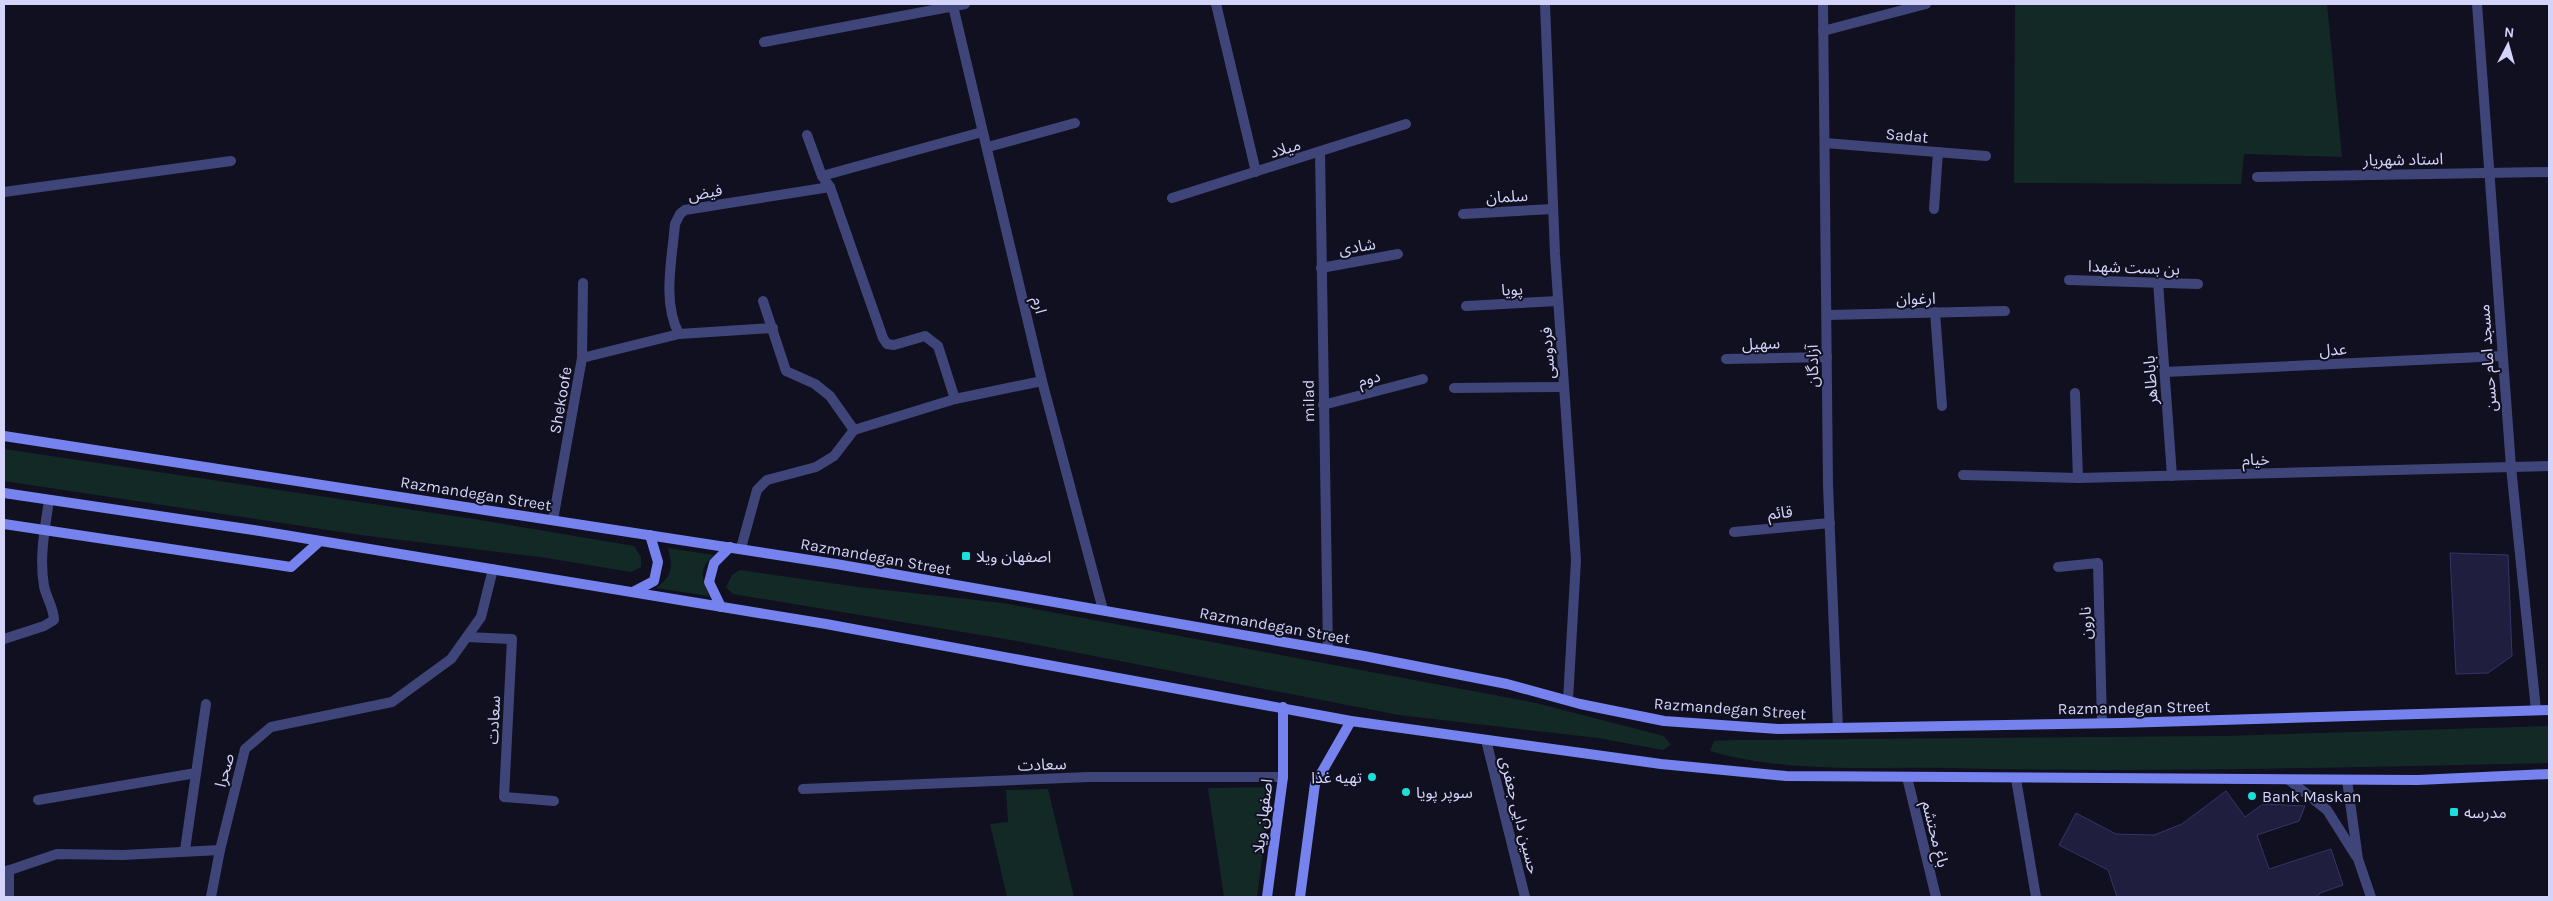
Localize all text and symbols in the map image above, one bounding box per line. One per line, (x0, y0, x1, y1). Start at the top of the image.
north arrow (2483, 20, 2533, 70)
text: N (2503, 24, 2515, 42)
street label: Sadat (1885, 124, 1929, 147)
street label: میلاد (1267, 135, 1303, 162)
street label: استاد شهریار (2362, 149, 2443, 170)
street label: فیض (686, 180, 724, 205)
street label: سلمان (1485, 186, 1529, 207)
street label: شادی (1337, 234, 1377, 259)
street label: بن بست شهدا (2088, 256, 2180, 279)
street label: پویا (1501, 279, 1523, 301)
street label: ارغوان (1896, 289, 1936, 308)
street label: ارم (1025, 295, 1051, 316)
street label: مسجد امام حسن (2474, 303, 2504, 412)
street label: فردوسی (1536, 326, 1559, 380)
street label: سهیل (1742, 333, 1780, 354)
street label: عدل (2319, 339, 2347, 361)
street label: آزادگان (1803, 343, 1822, 388)
street label: باباطاهر (2139, 355, 2162, 406)
street label: Shekoofe (545, 365, 576, 435)
street label: دوم (1356, 366, 1383, 393)
street label: milad (1299, 380, 1318, 422)
street label: خیام (2242, 450, 2270, 472)
street label: Razmandegan Street (399, 472, 553, 515)
street label: قائم (1767, 502, 1794, 526)
street label: Razmandegan Street (799, 534, 953, 579)
place label: اصفهان ویلا (976, 547, 1051, 566)
marker: اصفهان ویلا (960, 550, 972, 562)
street label: Razmandegan Street (1198, 603, 1352, 648)
street label: نارون (2076, 606, 2095, 640)
street label: Razmandegan Street (1653, 694, 1807, 723)
street label: سعادت (483, 695, 504, 745)
street label: Razmandegan Street (2058, 697, 2210, 718)
street label: صحرا (211, 751, 238, 789)
street label: سعادت (1017, 754, 1067, 775)
street label: حسین دایی جعفری (1496, 754, 1543, 876)
place label: تهیه غذا (1311, 768, 1362, 787)
marker: تهیه غذا (1366, 771, 1378, 783)
street label: اصفهان ویلا (1248, 778, 1277, 855)
place label: سوپر پویا (1416, 783, 1473, 803)
marker: سوپر پویا (1400, 786, 1412, 798)
place label: Bank Maskan (2262, 787, 2361, 806)
marker: Bank Maskan (2246, 790, 2258, 802)
street label: باغ محتشم (1915, 799, 1953, 870)
place label: مدرسه (2464, 803, 2507, 822)
marker: مدرسه (2448, 806, 2460, 818)

